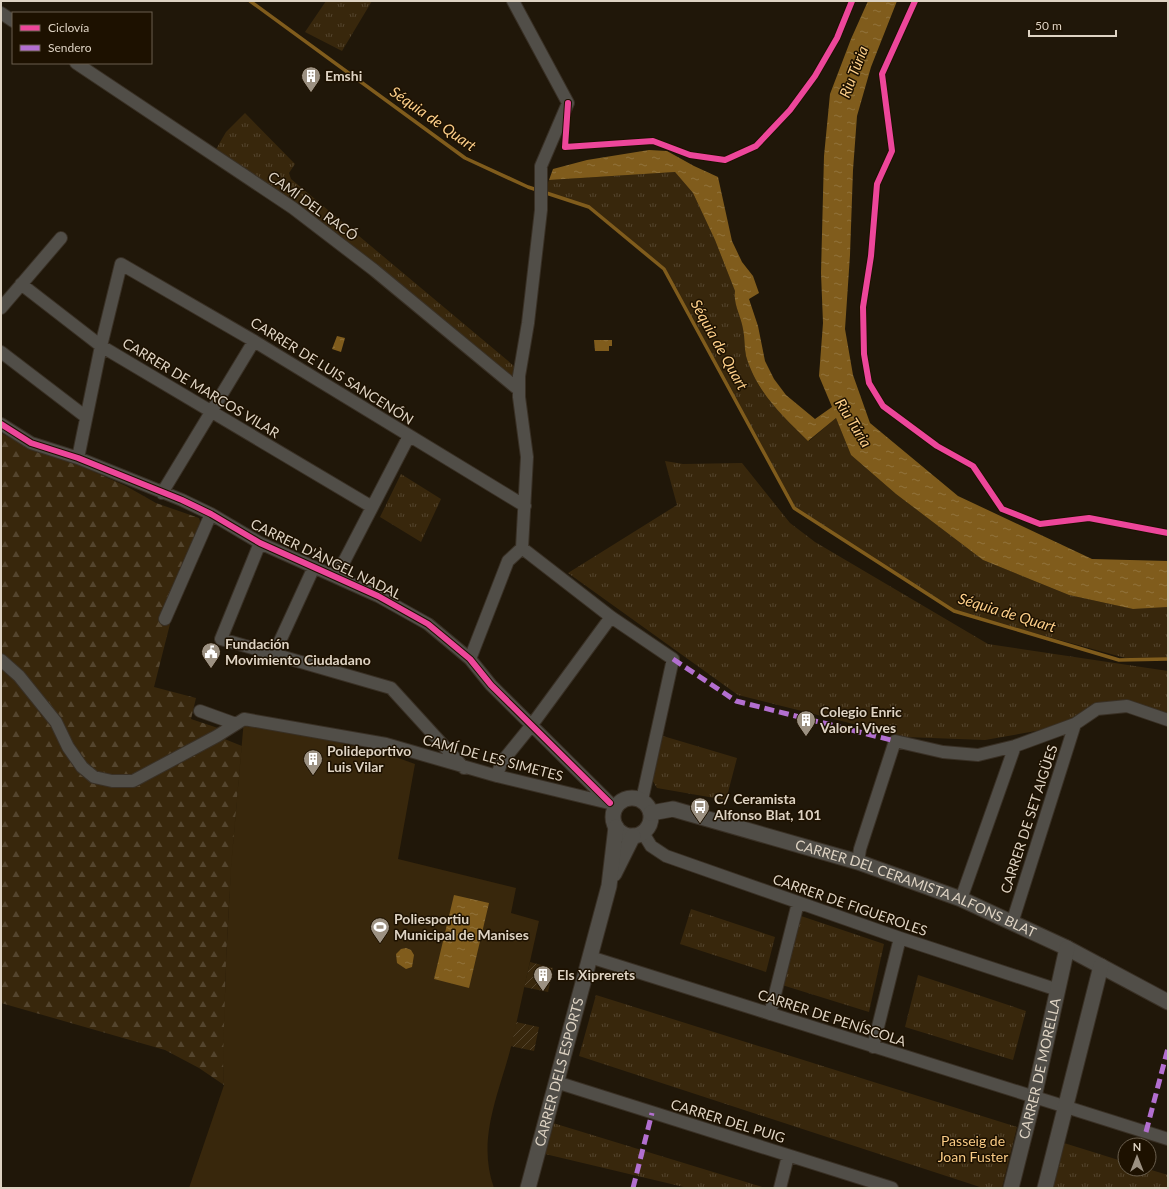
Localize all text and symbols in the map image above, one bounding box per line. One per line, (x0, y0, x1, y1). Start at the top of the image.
legend (12, 12, 152, 64)
scale bar (1029, 12, 1116, 38)
text: 50 m (1035, 18, 1062, 33)
text: Ciclovía (48, 20, 89, 35)
text: Sendero (48, 40, 92, 55)
water label: Riu Túria (835, 43, 871, 100)
building icon: Emshi (300, 65, 322, 93)
place label: Emshi (325, 67, 362, 84)
water label: Séquia de Quart (387, 82, 481, 155)
street label: CAMÍ DEL RACÓ (265, 167, 361, 244)
water label: Séquia de Quart (688, 296, 753, 394)
street label: CARRER DE LUIS SANCENÓN (248, 313, 417, 428)
street label: CARRER DE MARCOS VILAR (120, 334, 283, 441)
water label: Riu Túria (832, 395, 876, 450)
street label: CARRER D'ÀNGEL NADAL (248, 515, 404, 602)
water label: Séquia de Quart (956, 589, 1059, 636)
place label: Fundación Movimiento Ciudadano (225, 635, 371, 668)
public building icon: Fundación Movimiento Ciudadano (200, 641, 222, 669)
place label: Colegio Enric Valor i Vives (819, 703, 902, 736)
building icon: Colegio Enric Valor i Vives (795, 709, 817, 737)
street label: CAMÍ DE LES SIMETES (421, 731, 565, 784)
place label: Polideportivo Luis Vilar (327, 742, 411, 775)
street label: CARRER DE SET AIGÜES (996, 742, 1061, 895)
building icon: Polideportivo Luis Vilar (302, 748, 324, 776)
place label: C/ Ceramista Alfonso Blat, 101 (713, 790, 821, 823)
bus stop icon: C/ Ceramista Alfonso Blat, 101 (689, 796, 711, 824)
street label: CARRER DEL CERAMISTA ALFONS BLAT (793, 835, 1040, 941)
street label: CARRER DE FIGUEROLES (771, 870, 930, 939)
place label: Poliesportiu Municipal de Manises (394, 910, 529, 943)
sports icon: Poliesportiu Municipal de Manises (369, 916, 391, 944)
building icon: Els Xiprerets (532, 964, 554, 992)
place label: Els Xiprerets (557, 966, 635, 983)
street label: CARRER DE PENÍSCOLA (756, 986, 909, 1050)
street label: CARRER DELS ESPORTS (530, 996, 587, 1148)
street label: CARRER DE MORELLA (1015, 996, 1064, 1141)
street label: CARRER DEL PUIG (669, 1095, 787, 1146)
park label: Passeig de Joan Fuster (938, 1132, 1008, 1165)
north arrow (1117, 1137, 1157, 1177)
text: N (1133, 1140, 1141, 1153)

